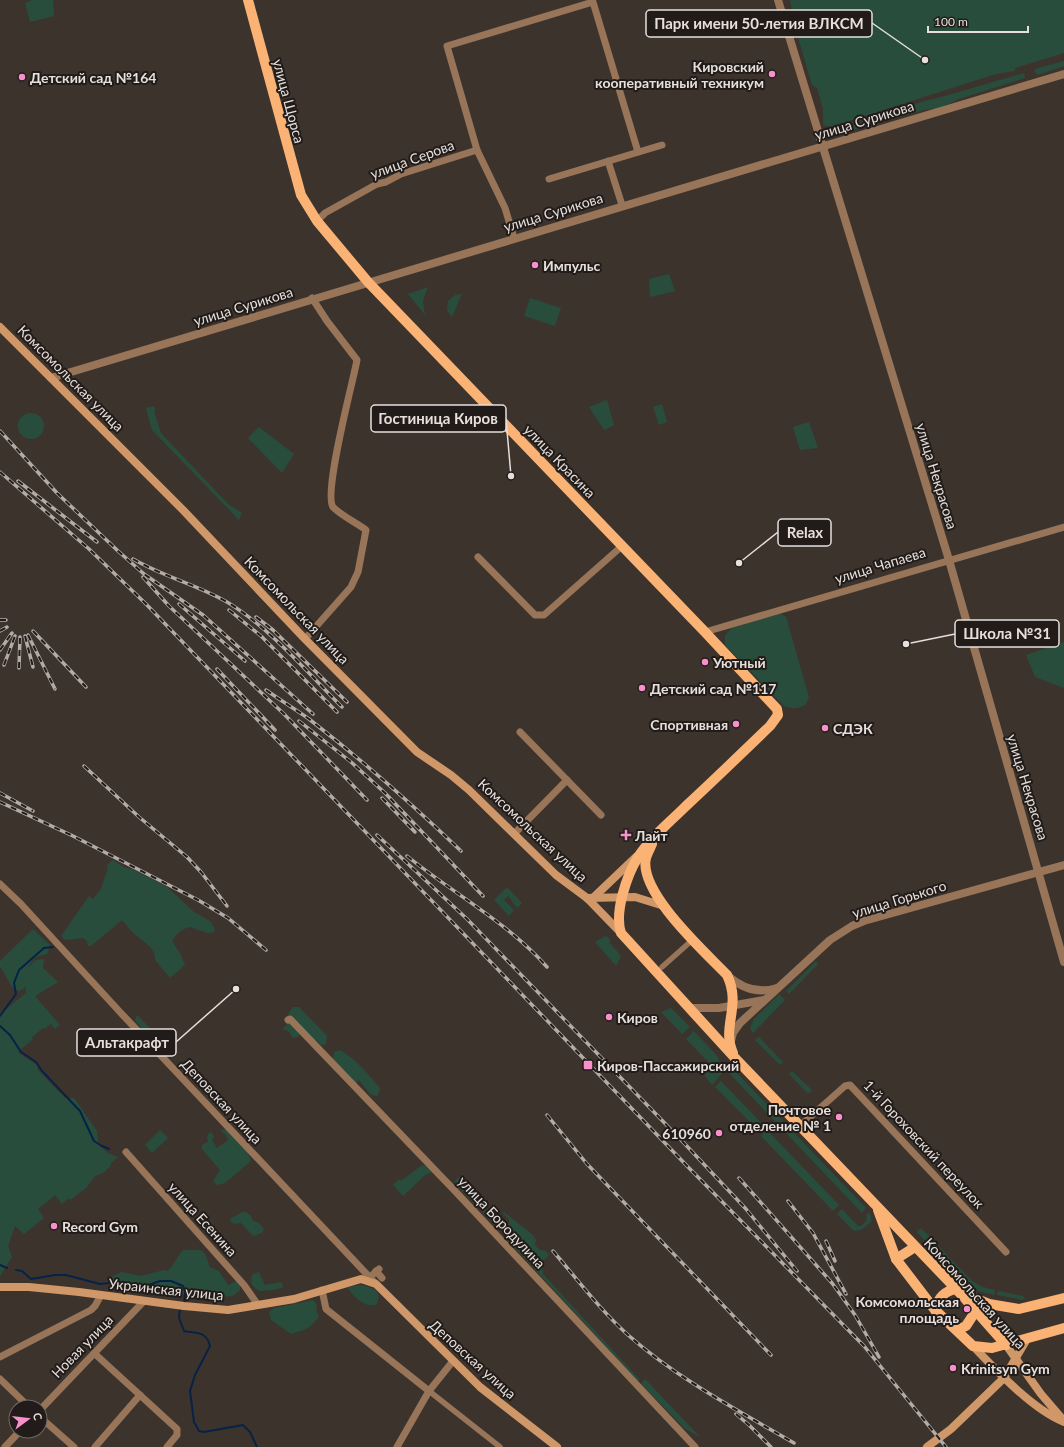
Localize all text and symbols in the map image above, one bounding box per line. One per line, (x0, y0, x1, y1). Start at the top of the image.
scale bar (928, 8, 1028, 34)
callout: Парк имени 50-летия ВЛКСМ (646, 10, 872, 37)
text: Парк имени 50-летия ВЛКСМ (654, 14, 864, 32)
text: 100 m (934, 14, 968, 29)
street label: улица Щорса (270, 57, 308, 145)
place label: Кировский кооперативный техникум (595, 58, 764, 91)
place label: Детский сад №164 (30, 69, 156, 86)
marker: Кировский кооперативный техникум (767, 69, 777, 79)
marker: Детский сад №164 (17, 72, 27, 82)
street label: улица Сурикова (812, 97, 916, 143)
street label: улица Серова (368, 136, 456, 182)
street label: улица Сурикова (501, 189, 605, 235)
place label: Импульс (543, 257, 601, 274)
marker: Импульс (530, 260, 540, 270)
street label: улица Сурикова (191, 283, 295, 329)
street label: Комсомольская улица (14, 321, 128, 435)
callout: Гостиница Киров (371, 405, 506, 432)
text: Гостиница Киров (378, 409, 498, 427)
street label: улица Красина (521, 421, 599, 501)
street label: улица Некрасова (913, 421, 961, 531)
callout: Relax (778, 519, 831, 546)
text: Relax (787, 523, 823, 541)
street label: улица Чапаева (833, 543, 927, 587)
street label: Комсомольская улица (241, 553, 353, 667)
callout: Школа №31 (955, 620, 1059, 647)
text: Школа №31 (963, 624, 1051, 642)
place label: Уютный (712, 654, 766, 671)
marker: Уютный (700, 657, 710, 667)
place label: Детский сад №117 (650, 680, 776, 697)
marker: Детский сад №117 (637, 683, 647, 693)
place label: Спортивная (650, 716, 728, 733)
marker: Спортивная (731, 719, 741, 729)
place label: СДЭК (833, 720, 873, 737)
marker: СДЭК (820, 723, 830, 733)
street label: улица Некрасова (1004, 732, 1052, 842)
street label: Комсомольская улица (475, 775, 591, 885)
place label: Лайт (634, 827, 669, 844)
marker: Лайт (620, 829, 632, 841)
street label: улица Горького (850, 877, 948, 921)
place label: Киров (617, 1009, 658, 1026)
marker: Киров (604, 1012, 614, 1022)
callout: Альтакрафт (77, 1029, 176, 1056)
text: Альтакрафт (84, 1033, 169, 1051)
street label: Деповская улица (178, 1055, 266, 1147)
place label: Киров-Пассажирский (597, 1057, 739, 1074)
marker: Киров-Пассажирский (582, 1059, 594, 1071)
street label: 1-й Гороховский переулок (860, 1076, 988, 1212)
place label: Почтовое отделение № 1 (730, 1101, 832, 1134)
marker: Почтовое отделение № 1 (834, 1112, 844, 1122)
place label: 610960 (662, 1125, 711, 1142)
marker: 610960 (714, 1128, 724, 1138)
street label: улица Бородулина (455, 1172, 549, 1272)
street label: улица Есенина (165, 1178, 241, 1260)
place label: Record Gym (62, 1218, 138, 1235)
marker: Record Gym (49, 1221, 59, 1231)
street label: Комсомольская улица (921, 1234, 1029, 1352)
street label: Украинская улица (108, 1275, 224, 1303)
place label: Комсомольская площадь (855, 1293, 959, 1326)
marker: Комсомольская площадь (962, 1304, 972, 1314)
street label: Новая улица (48, 1311, 116, 1381)
street label: Деповская улица (426, 1316, 520, 1402)
place label: Krinitsyn Gym (961, 1360, 1050, 1377)
marker: Krinitsyn Gym (948, 1363, 958, 1373)
north arrow (8, 1399, 48, 1439)
text: С (31, 1411, 46, 1422)

